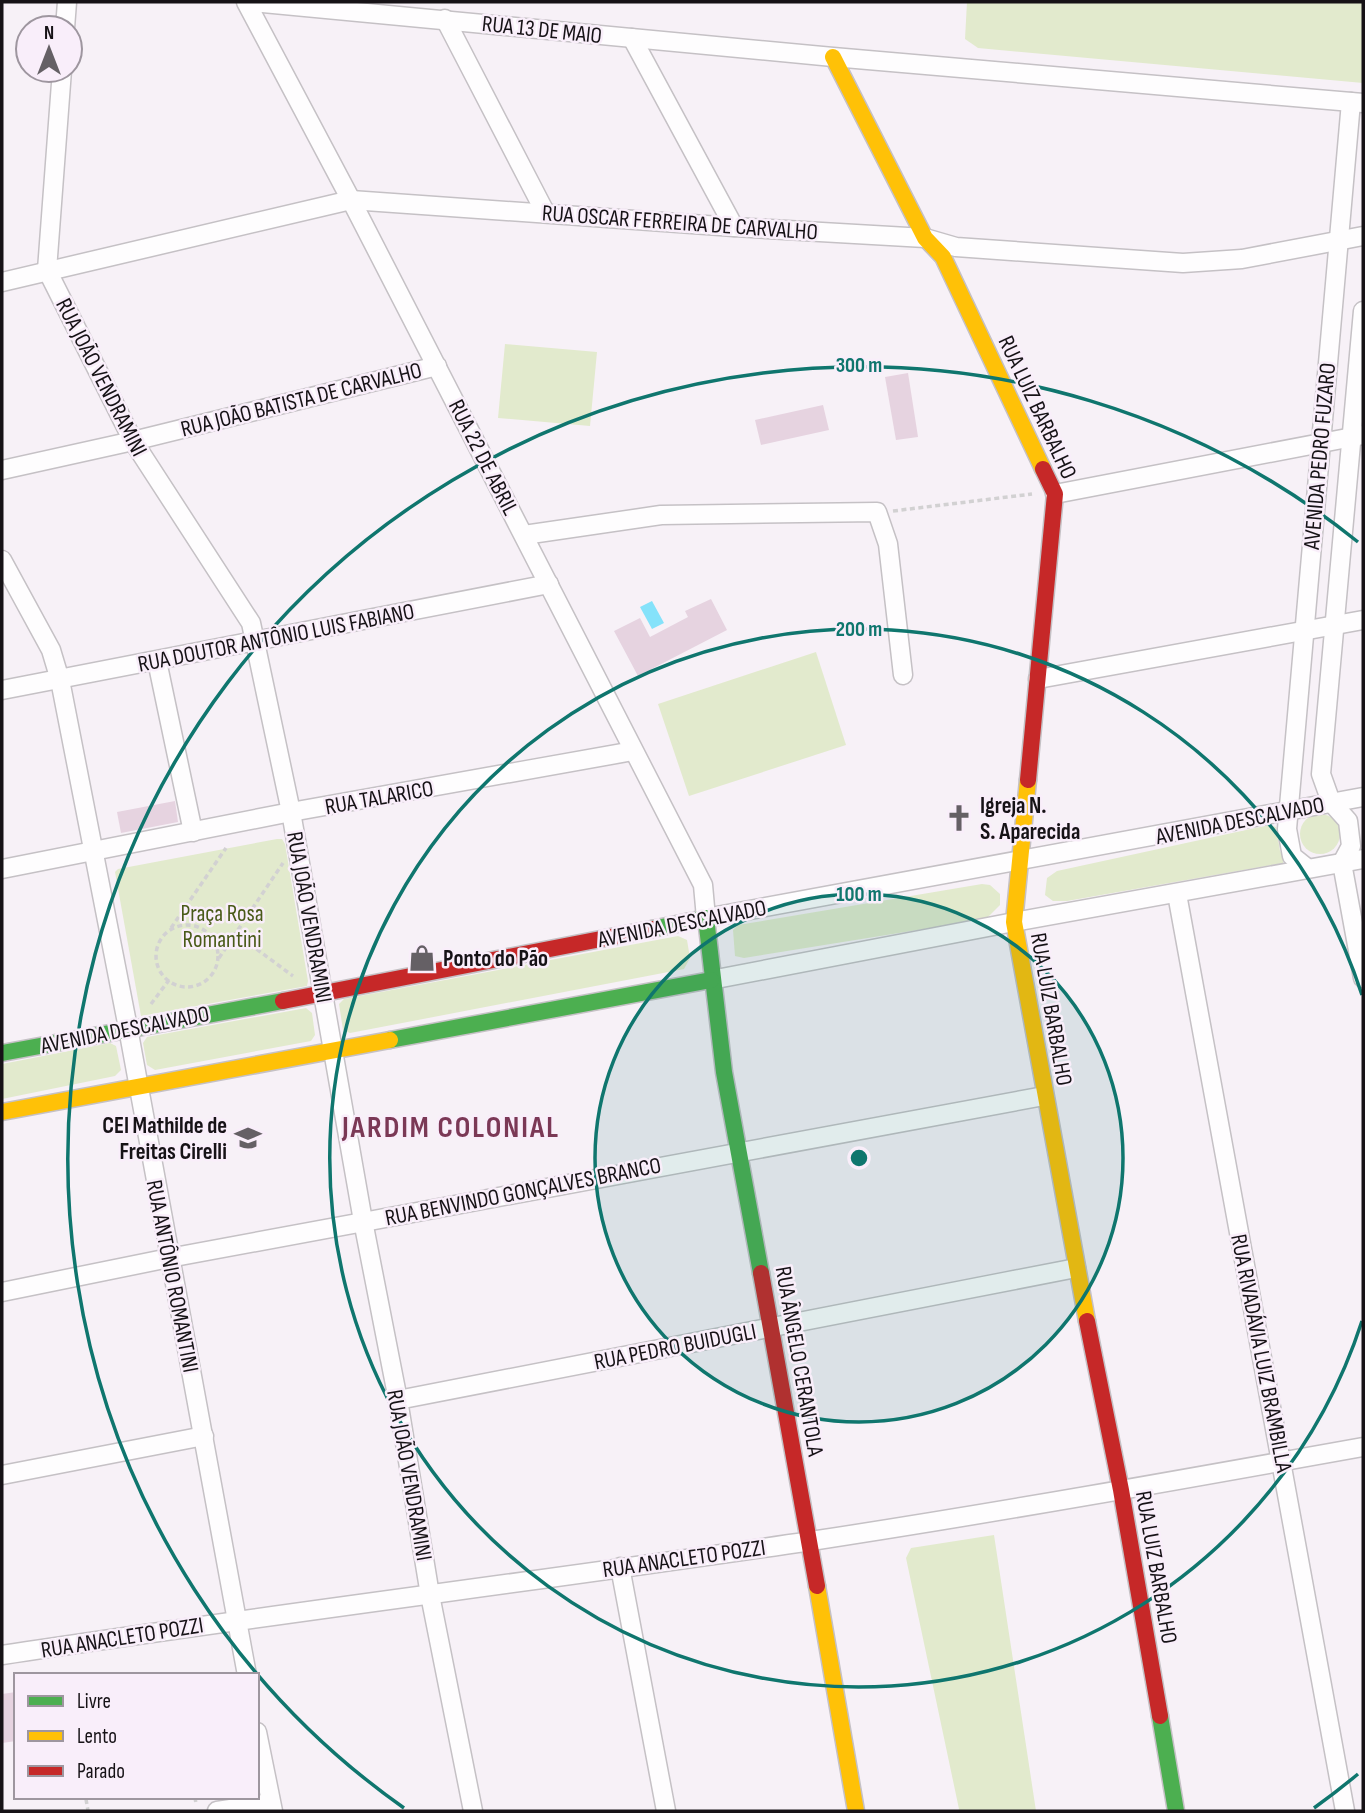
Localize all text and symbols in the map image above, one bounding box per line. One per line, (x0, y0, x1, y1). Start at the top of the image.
street label: RUA 13 DE MAIO (481, 10, 603, 50)
north arrow (14, 14, 84, 84)
text: N (44, 22, 54, 45)
street label: RUA OSCAR FERREIRA DE CARVALHO (541, 199, 819, 247)
street label: RUA JOÃO VENDRAMINI (49, 294, 153, 461)
street label: RUA LUIZ BARBALHO (992, 331, 1083, 484)
text: 300 m (836, 353, 882, 378)
street label: RUA JOÃO BATISTA DE CARVALHO (178, 356, 425, 443)
street label: AVENIDA PEDRO FUZARO (1298, 362, 1342, 552)
street label: RUA 22 DE ABRIL (442, 395, 524, 520)
street label: RUA DOUTOR ANTÔNIO LUIS FABIANO (136, 597, 417, 679)
text: 200 m (836, 617, 882, 642)
street label: RUA TALARICO (323, 775, 436, 821)
street label: AVENIDA DESCALVADO (1153, 791, 1327, 851)
place label: Igreja N. S. Aparecida (980, 792, 1080, 846)
church icon: Igreja N. S. Aparecida (944, 803, 974, 833)
street label: RUA JOÃO VENDRAMINI (280, 829, 338, 1005)
text: 100 m (836, 882, 882, 907)
street label: AVENIDA DESCALVADO (595, 894, 769, 954)
park label: Praça Rosa Romantini (180, 900, 264, 954)
street label: RUA LUIZ BARBALHO (1024, 930, 1078, 1088)
shop icon: Ponto do Pão (407, 943, 437, 973)
place label: Ponto do Pão (443, 945, 548, 973)
street label: AVENIDA DESCALVADO (38, 1000, 212, 1060)
district label: JARDIM COLONIAL (341, 1110, 560, 1146)
place label: CEI Mathilde de Freitas Cirelli (102, 1112, 227, 1166)
school or university icon: CEI Mathilde de Freitas Cirelli (233, 1123, 263, 1153)
centre of rings (847, 1146, 871, 1170)
street label: RUA BENVINDO GONÇALVES BRANCO (383, 1151, 664, 1232)
street label: RUA ANTÔNIO ROMANTINI (140, 1177, 204, 1375)
street label: RUA RIVADÁVIA LUIZ BRAMBILLA (1224, 1232, 1298, 1475)
street label: RUA ÂNGELO CERANTOLA (769, 1264, 830, 1459)
street label: RUA PEDRO BUIDUGLI (592, 1318, 759, 1376)
street label: RUA JOÃO VENDRAMINI (380, 1387, 438, 1563)
street label: RUA LUIZ BARBALHO (1129, 1488, 1183, 1646)
street label: RUA ANACLETO POZZI (601, 1534, 767, 1584)
street label: RUA ANACLETO POZZI (39, 1611, 205, 1665)
legend (14, 1673, 259, 1799)
text: Livre (77, 1689, 111, 1714)
text: Lento (77, 1724, 117, 1749)
text: Parado (77, 1759, 125, 1784)

